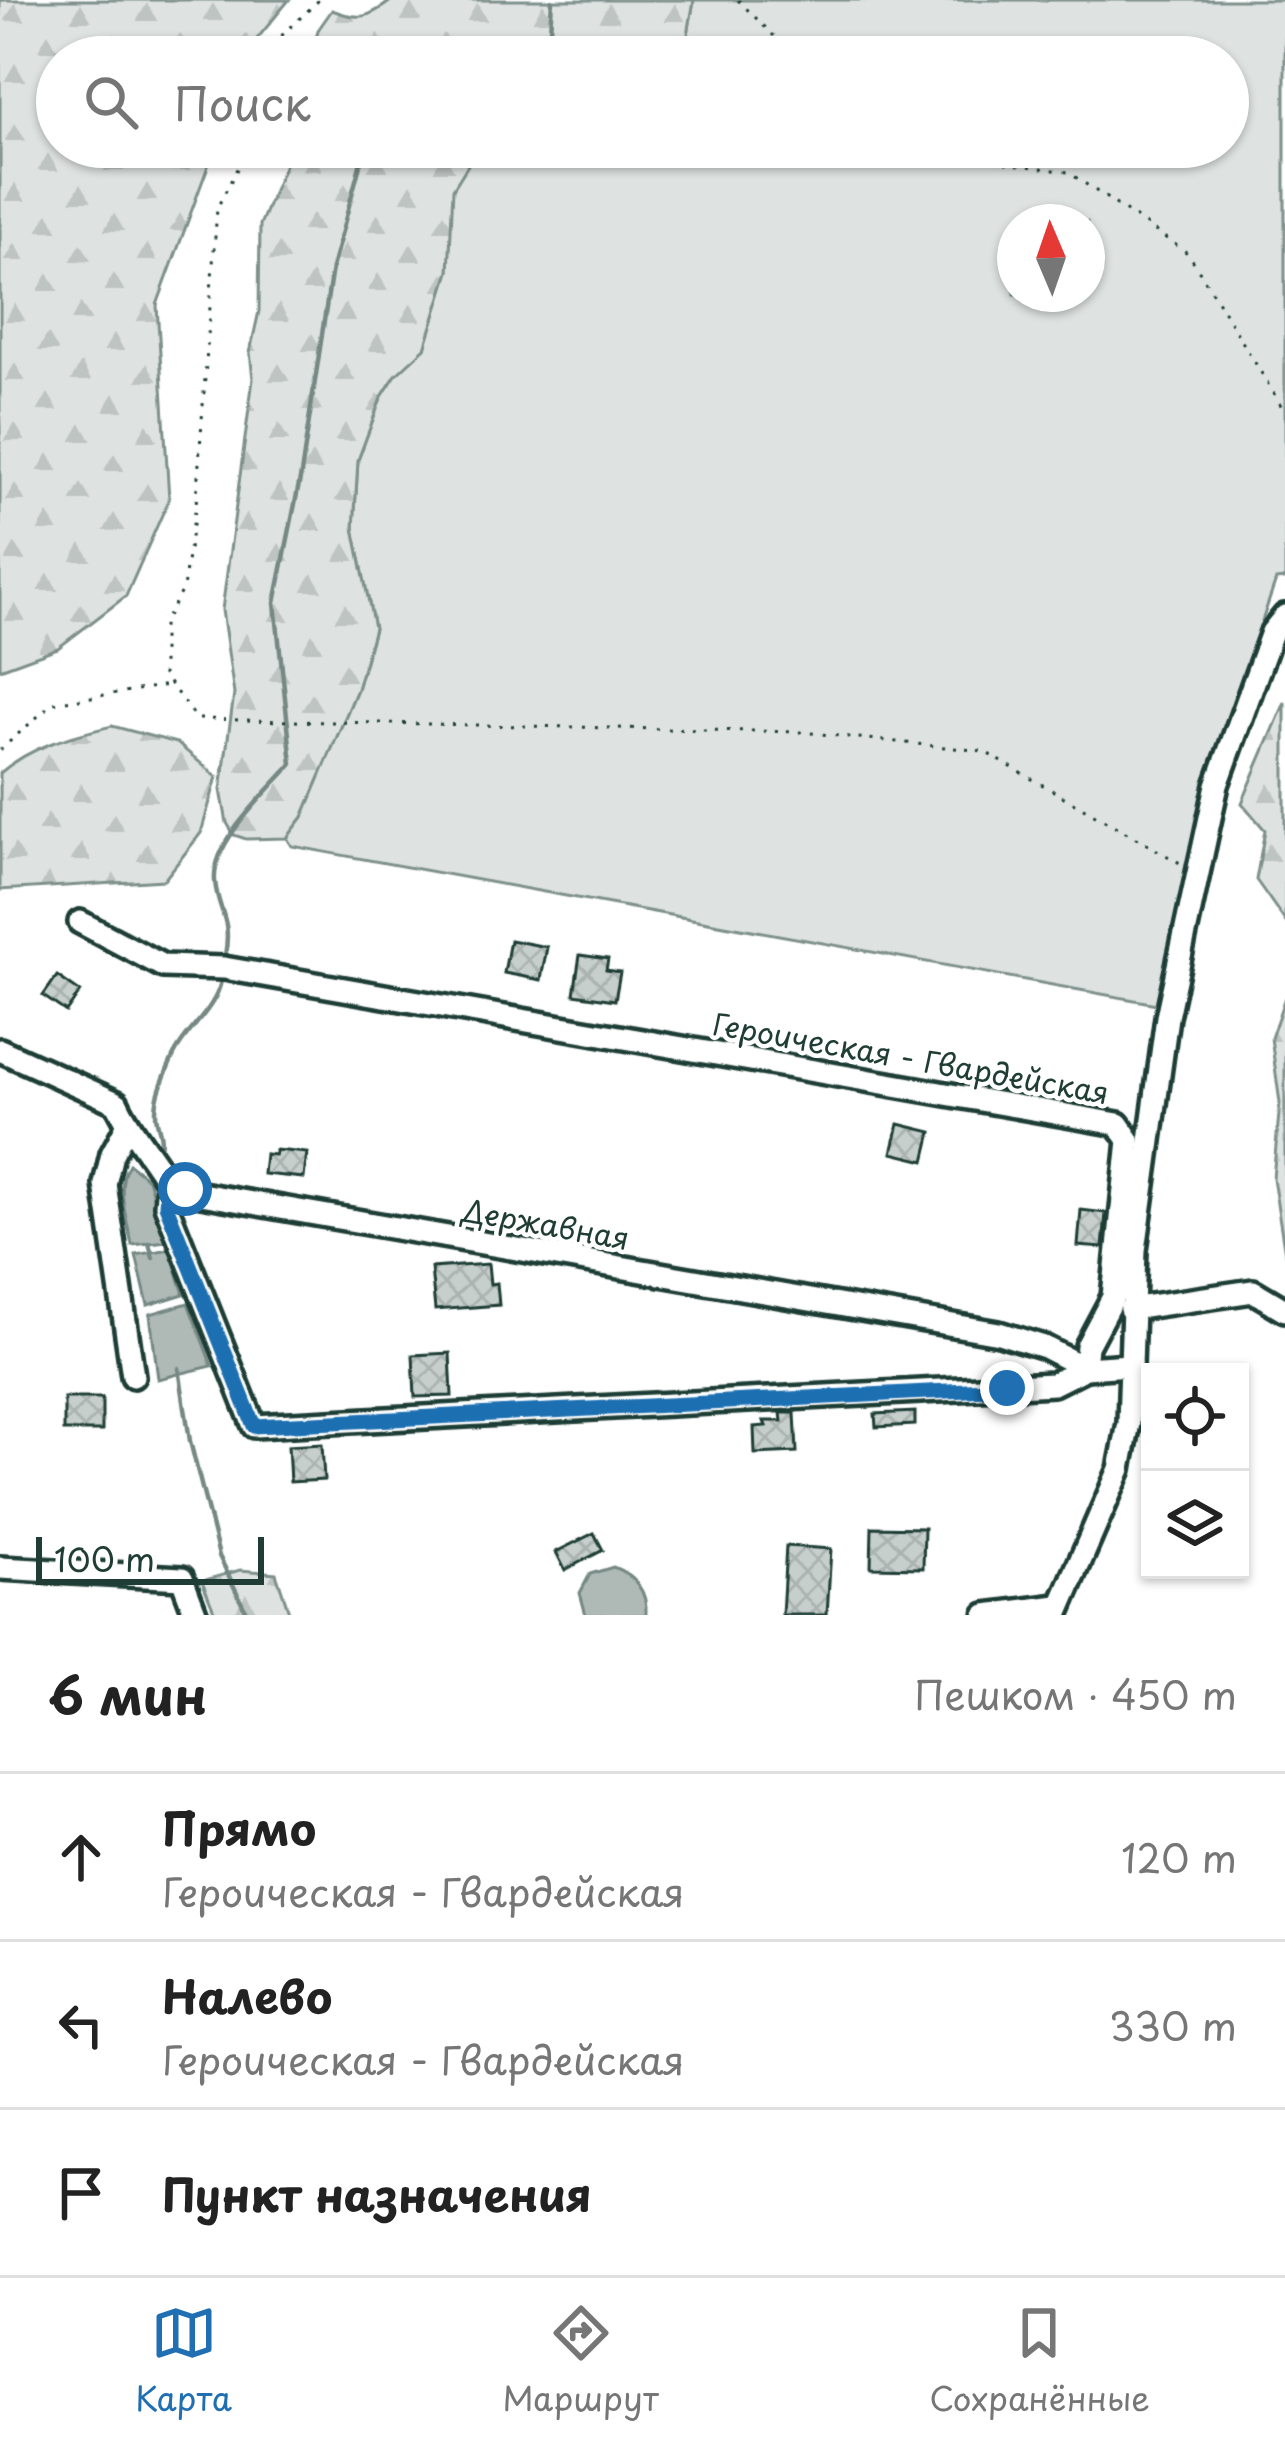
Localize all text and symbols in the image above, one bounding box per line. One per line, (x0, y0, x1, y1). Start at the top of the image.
search box (36, 36, 1249, 168)
text: Поиск (174, 68, 311, 136)
icon: search (78, 69, 144, 135)
north arrow (997, 204, 1105, 312)
street label: Героическая - Гвардейская (709, 1000, 1113, 1114)
route start (158, 1162, 212, 1216)
street label: Державная (458, 1186, 633, 1260)
route end (980, 1361, 1034, 1415)
map controls (1141, 1363, 1249, 1579)
button: locate (1141, 1363, 1249, 1471)
button: layers (1141, 1471, 1249, 1579)
scale bar (36, 1531, 264, 1584)
text: 100 m (54, 1533, 155, 1583)
text: 6 мин (48, 1655, 207, 1732)
text: Пешком · 450 m (914, 1664, 1237, 1723)
text: Прямо (162, 1793, 316, 1861)
icon: ahead (48, 1824, 114, 1890)
text: 120 m (1121, 1827, 1237, 1886)
text: Героическая - Гвардейская (162, 1861, 684, 1920)
text: Налево (162, 1961, 332, 2029)
icon: left (48, 1992, 114, 2058)
text: 330 m (1109, 1995, 1237, 2054)
text: Героическая - Гвардейская (162, 2029, 684, 2088)
text: Пункт назначения (162, 2159, 592, 2227)
icon: arrive (48, 2160, 114, 2226)
tab: Карта (135, 2300, 232, 2422)
tab: Маршрут (503, 2300, 659, 2422)
tab: Сохранённые (929, 2300, 1150, 2422)

